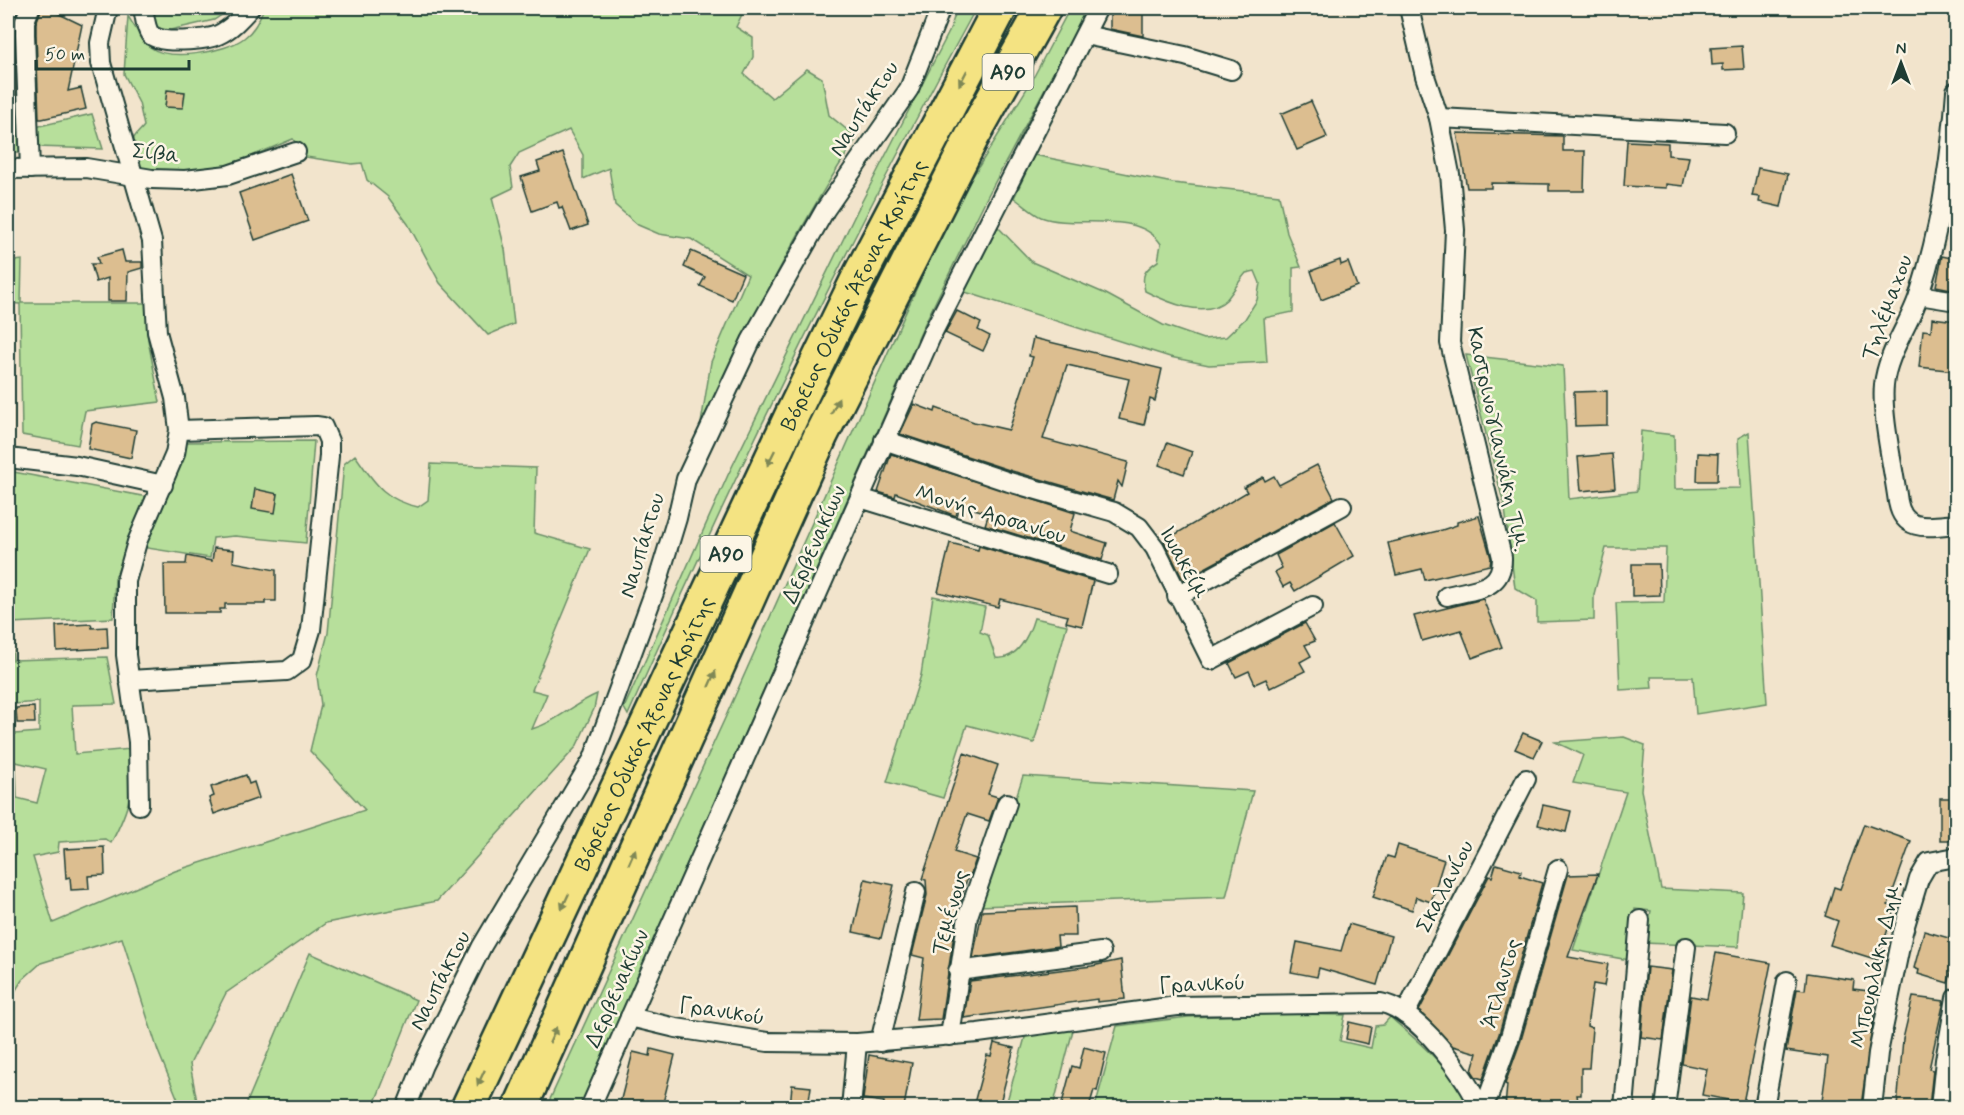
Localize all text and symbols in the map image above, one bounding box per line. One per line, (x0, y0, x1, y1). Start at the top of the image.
scale bar (36, 33, 189, 71)
north arrow (1871, 33, 1931, 93)
text: N (1896, 39, 1906, 60)
text: 50 m (45, 43, 85, 67)
road number: Α90 (982, 54, 1034, 90)
street label: Ναυπάκτου (823, 56, 906, 162)
one-way arrow (958, 69, 968, 86)
street label: Σίβα (131, 138, 181, 170)
street label: Βόρειος Οδικός Άξονας Κρήτης (775, 155, 934, 435)
street label: Τηλέμαχου (1855, 251, 1920, 364)
street label: Καστρινογιαννάκη Τιμ. (1460, 325, 1535, 554)
one-way arrow (831, 397, 840, 414)
one-way arrow (767, 450, 776, 467)
street label: Μονής Αρσανίου (912, 479, 1069, 551)
street label: Δερβενακίων (776, 481, 854, 608)
street label: Ναυπάκτου (614, 490, 672, 601)
street label: Ιωακείμ (1152, 521, 1214, 605)
road number: Α90 (700, 536, 752, 572)
street label: Βόρειος Οδικός Άξονας Κρήτης (569, 592, 721, 876)
one-way arrow (708, 670, 717, 688)
street label: Σκαλανίου (1411, 836, 1481, 938)
one-way arrow (628, 849, 637, 866)
street label: Τεμένους (925, 866, 976, 958)
street label: Μπουρλάκη Δημ. (1844, 878, 1910, 1051)
one-way arrow (561, 893, 570, 910)
street label: Δερβενακίων (579, 925, 657, 1052)
street label: Ναυπάκτου (404, 926, 478, 1035)
street label: Άτλαντος (1476, 936, 1528, 1032)
street label: Γρανικού (1158, 969, 1246, 1000)
street label: Γρανικού (677, 991, 767, 1033)
one-way arrow (548, 1026, 558, 1044)
one-way arrow (477, 1069, 486, 1086)

